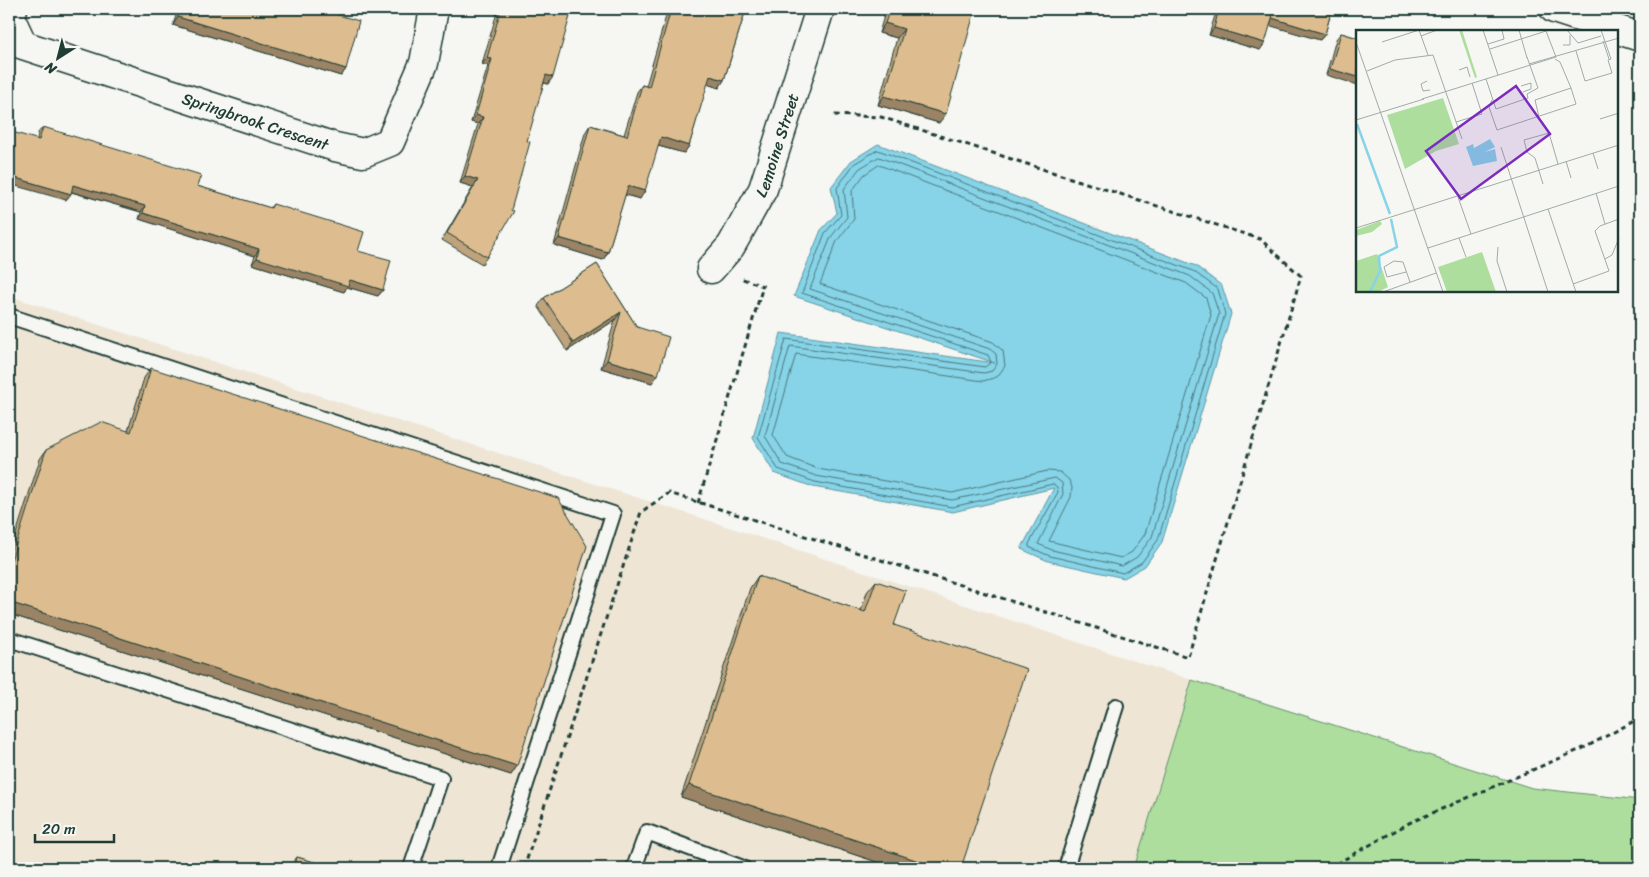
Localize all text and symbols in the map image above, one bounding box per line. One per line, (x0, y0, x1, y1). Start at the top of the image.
inset map (1356, 30, 1619, 292)
north arrow (32, 32, 82, 82)
text: N (39, 55, 63, 82)
street label: Springbrook Crescent (178, 83, 333, 159)
street label: Lemoine Street (747, 89, 807, 203)
scale bar (35, 812, 114, 844)
text: 20 m (42, 816, 76, 842)

